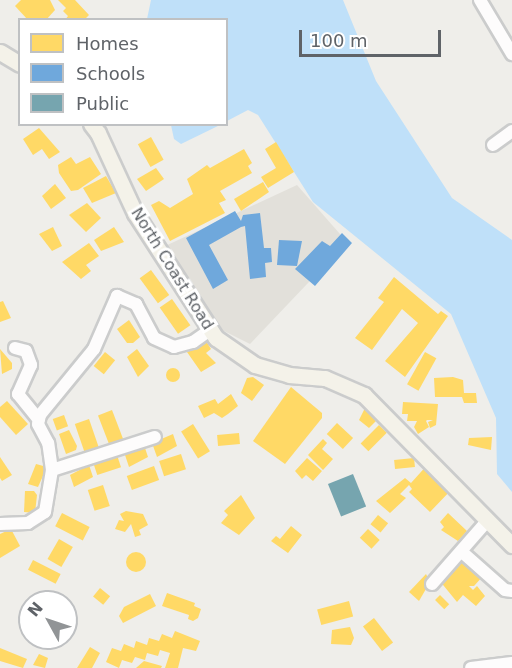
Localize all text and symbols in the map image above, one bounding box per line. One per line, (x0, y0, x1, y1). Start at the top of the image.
legend (18, 18, 228, 126)
scale bar (302, 18, 444, 56)
text: 100 m (310, 30, 368, 51)
text: Homes (76, 33, 139, 54)
text: Schools (76, 63, 145, 84)
text: Public (76, 93, 129, 114)
street label: North Coast Road (127, 204, 217, 334)
north arrow (18, 590, 78, 650)
text: N (24, 598, 47, 621)

